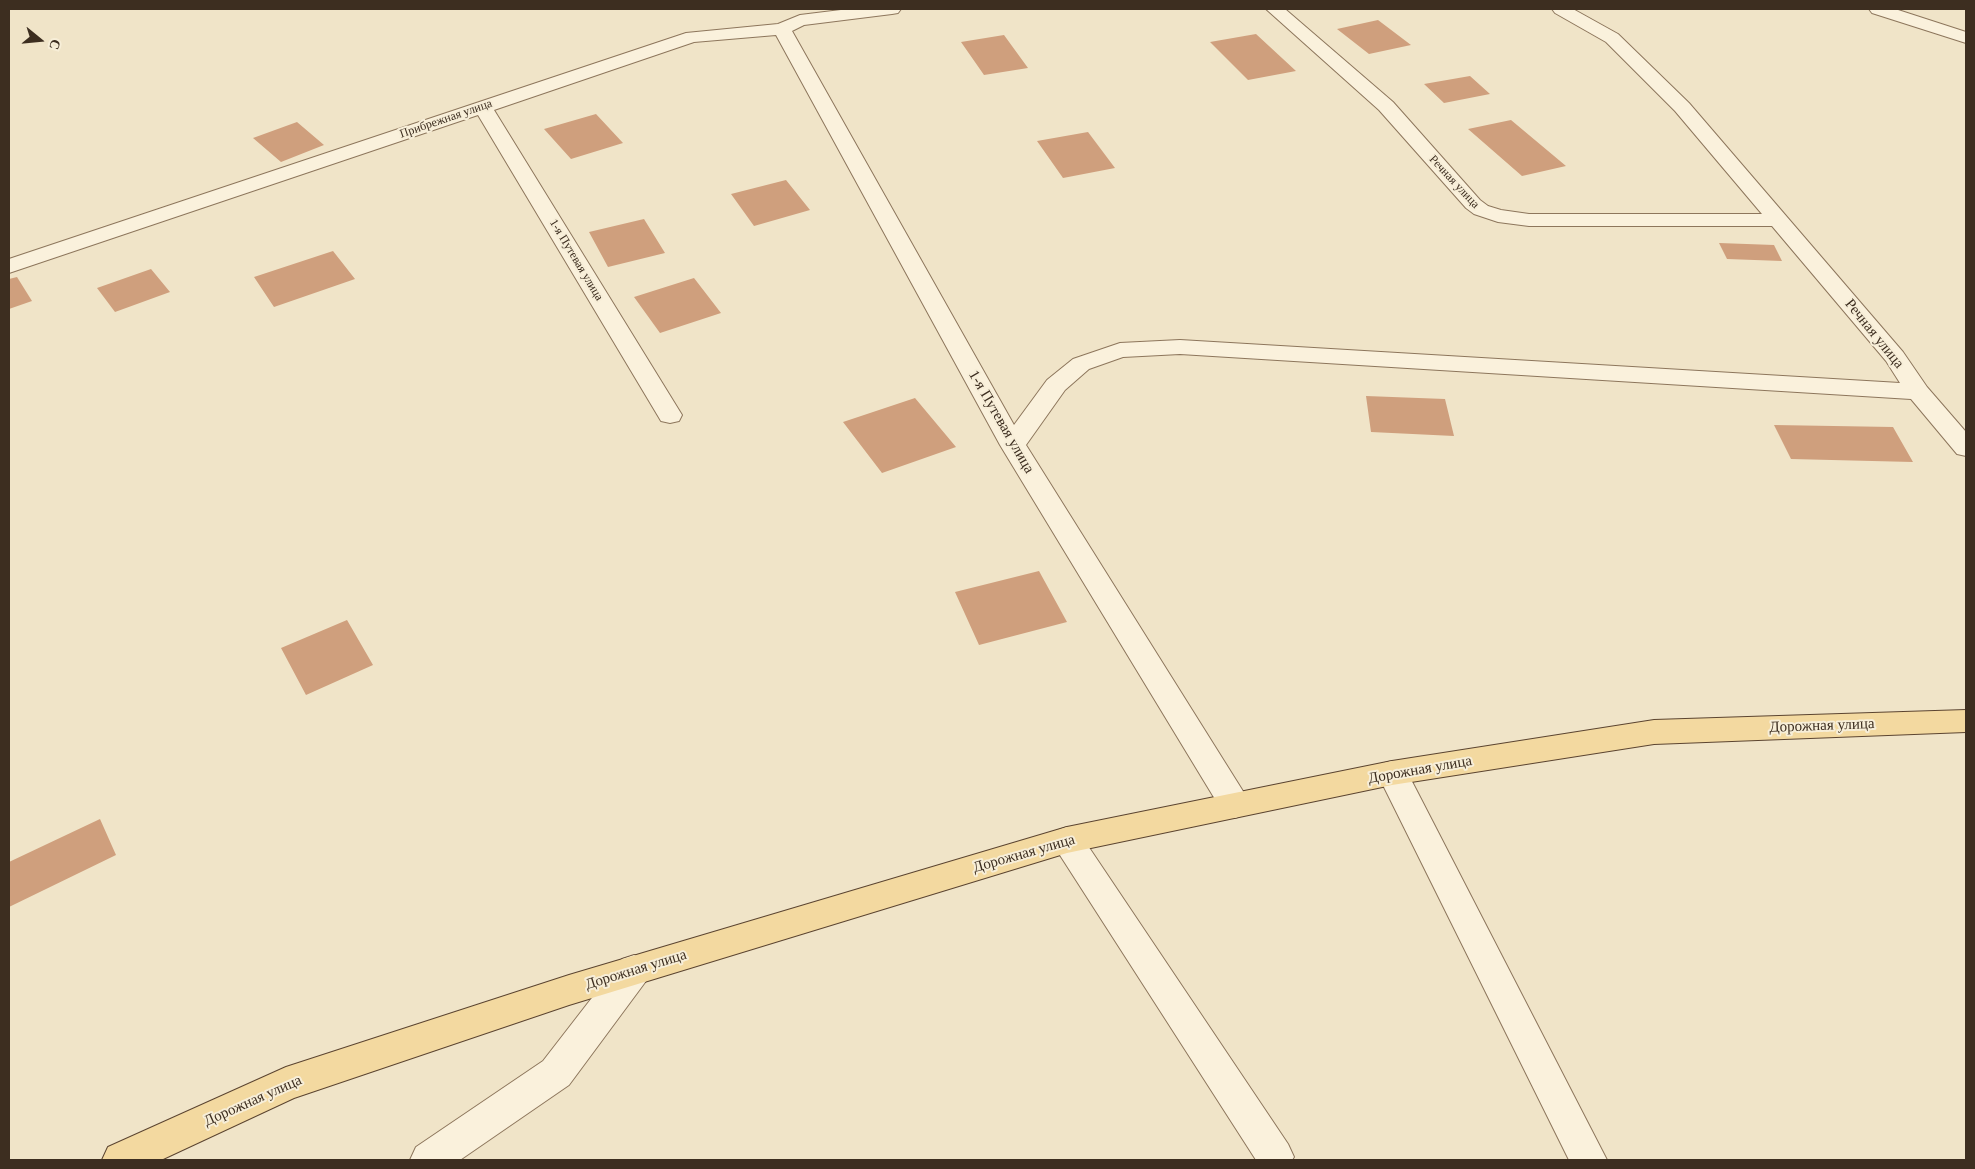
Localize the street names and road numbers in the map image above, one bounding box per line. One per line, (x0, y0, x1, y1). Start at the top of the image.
street label: Прибрежная улица (398, 96, 494, 142)
street label: Речная улица (1426, 152, 1482, 212)
street label: 1-я Путевая улица (546, 217, 606, 303)
street label: Речная улица (1840, 296, 1908, 372)
street label: 1-я Путевая улица (964, 367, 1038, 477)
street label: Дорожная улица (1769, 715, 1875, 737)
street label: Дорожная улица (1367, 752, 1473, 788)
street label: Дорожная улица (971, 831, 1077, 877)
street label: Дорожная улица (583, 946, 689, 994)
street label: Дорожная улица (201, 1071, 305, 1131)

